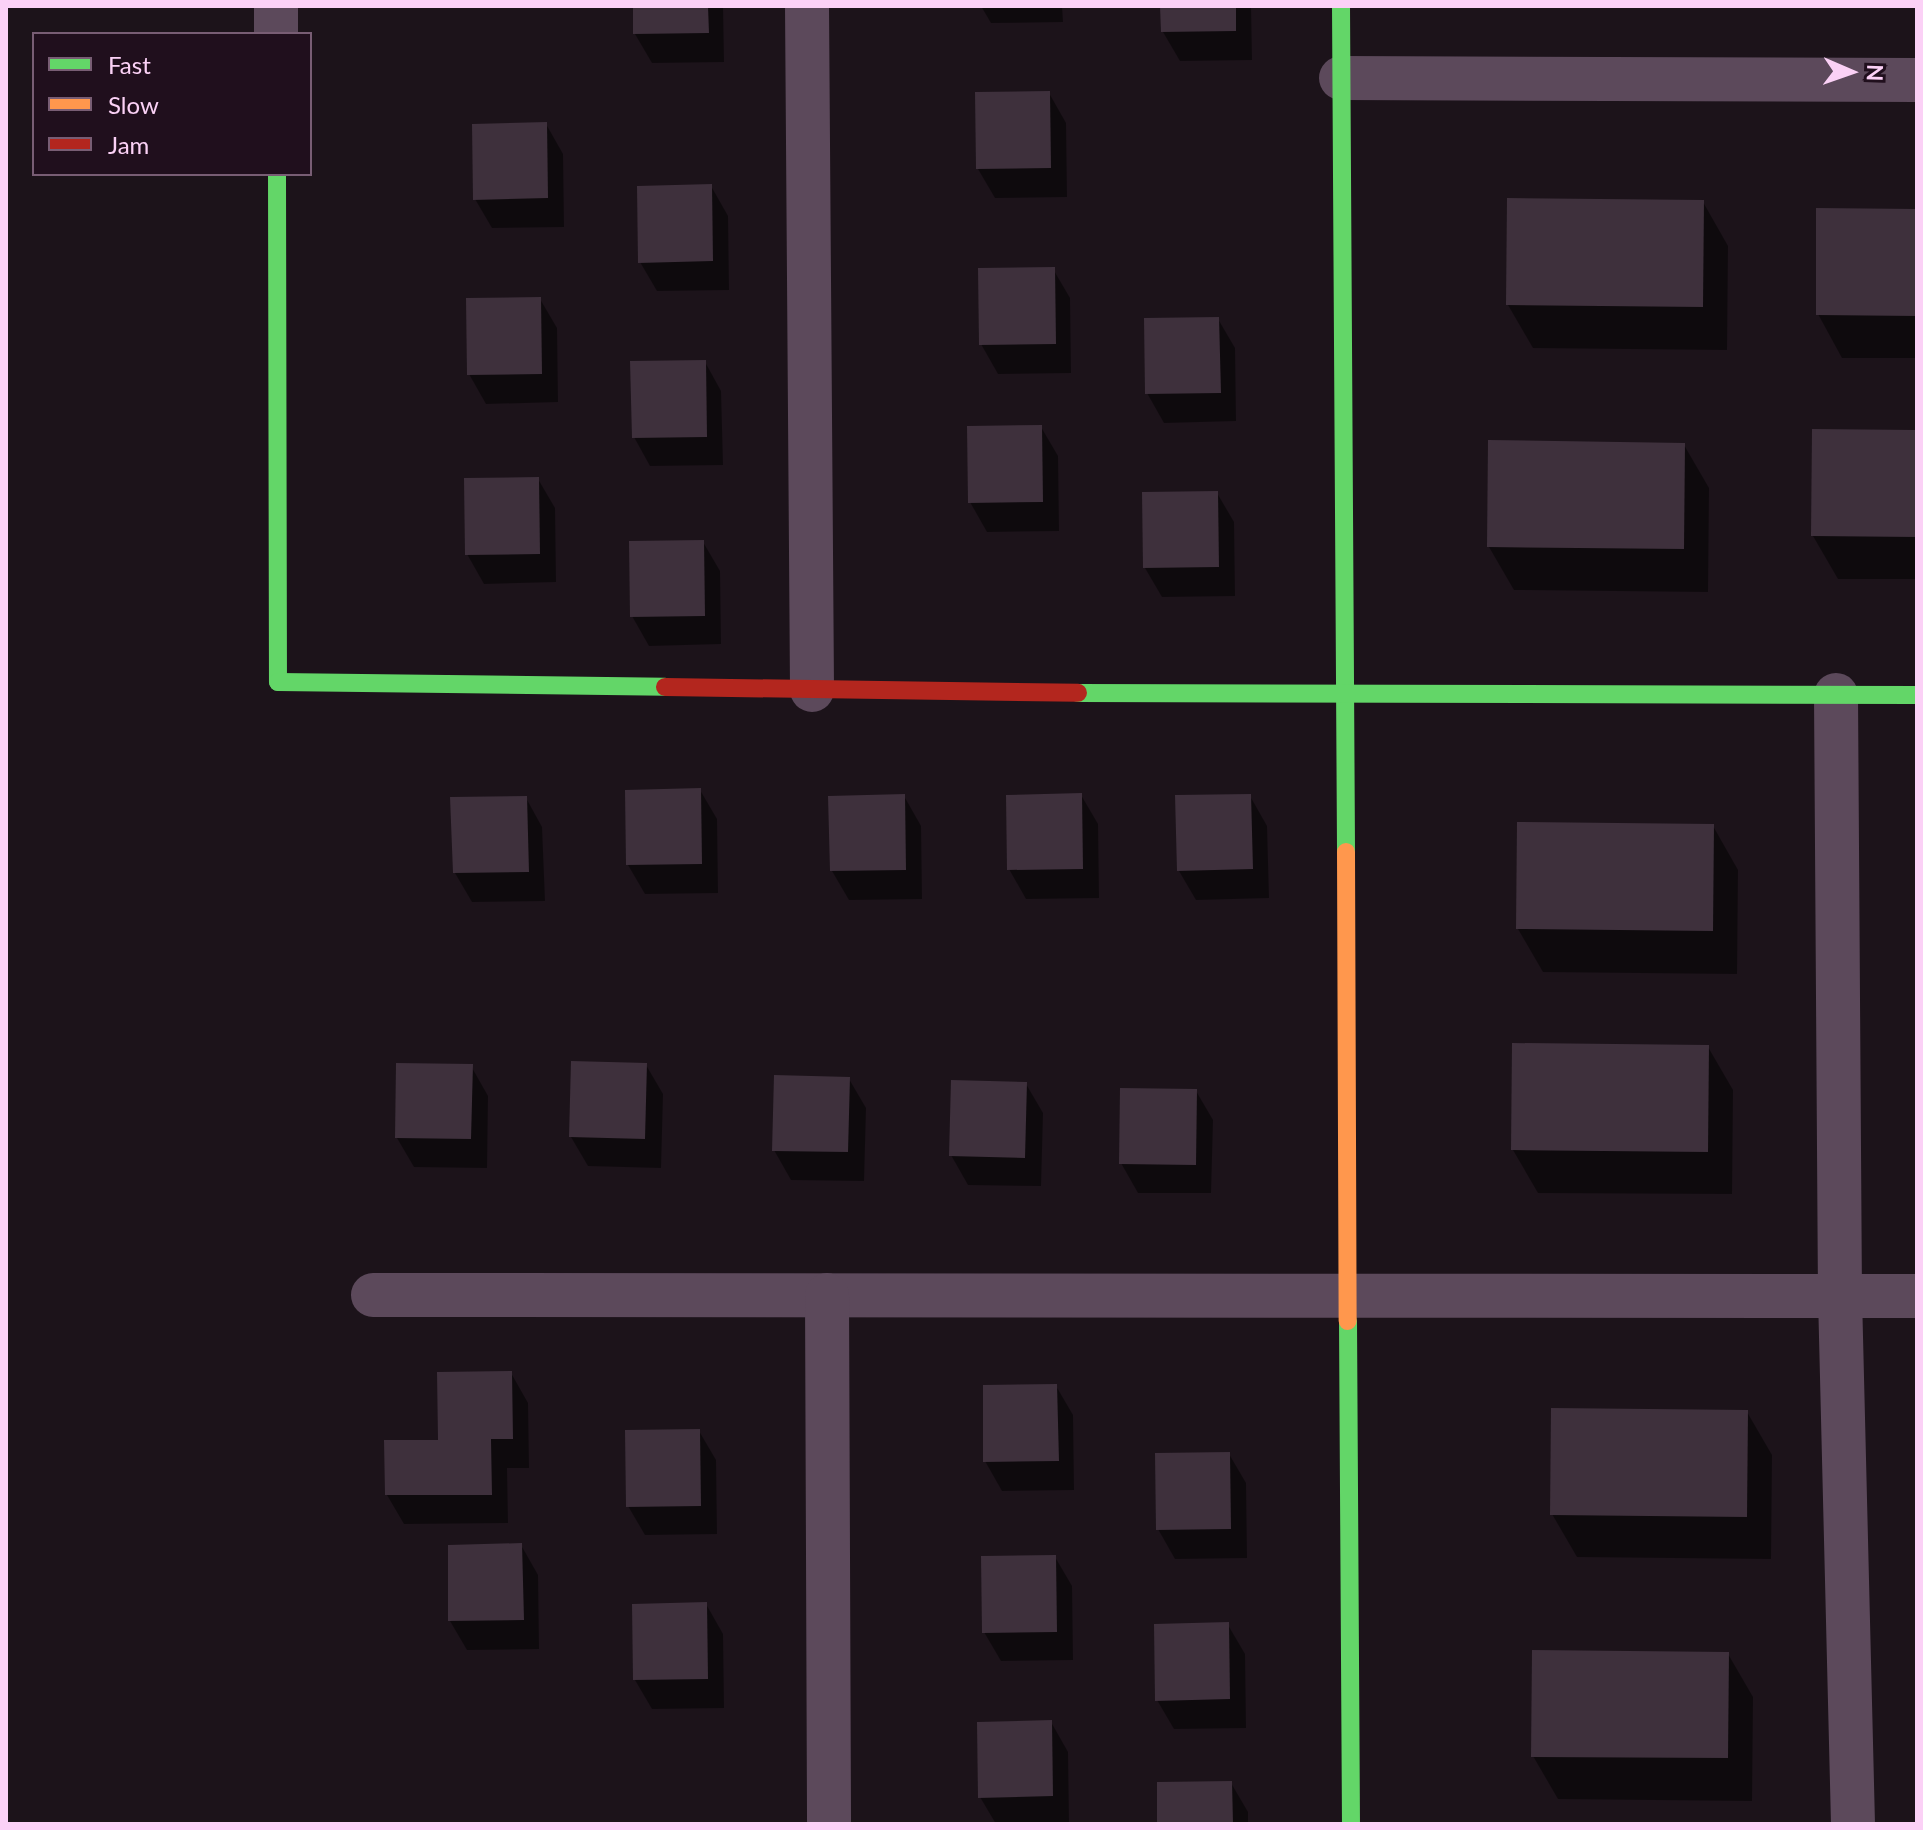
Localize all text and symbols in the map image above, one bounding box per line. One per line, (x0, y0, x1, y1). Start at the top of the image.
legend (32, 32, 312, 176)
north arrow (1811, 32, 1891, 112)
text: Fast (108, 50, 151, 79)
text: N (1862, 64, 1889, 82)
text: Slow (108, 90, 159, 119)
text: Jam (108, 130, 149, 159)

